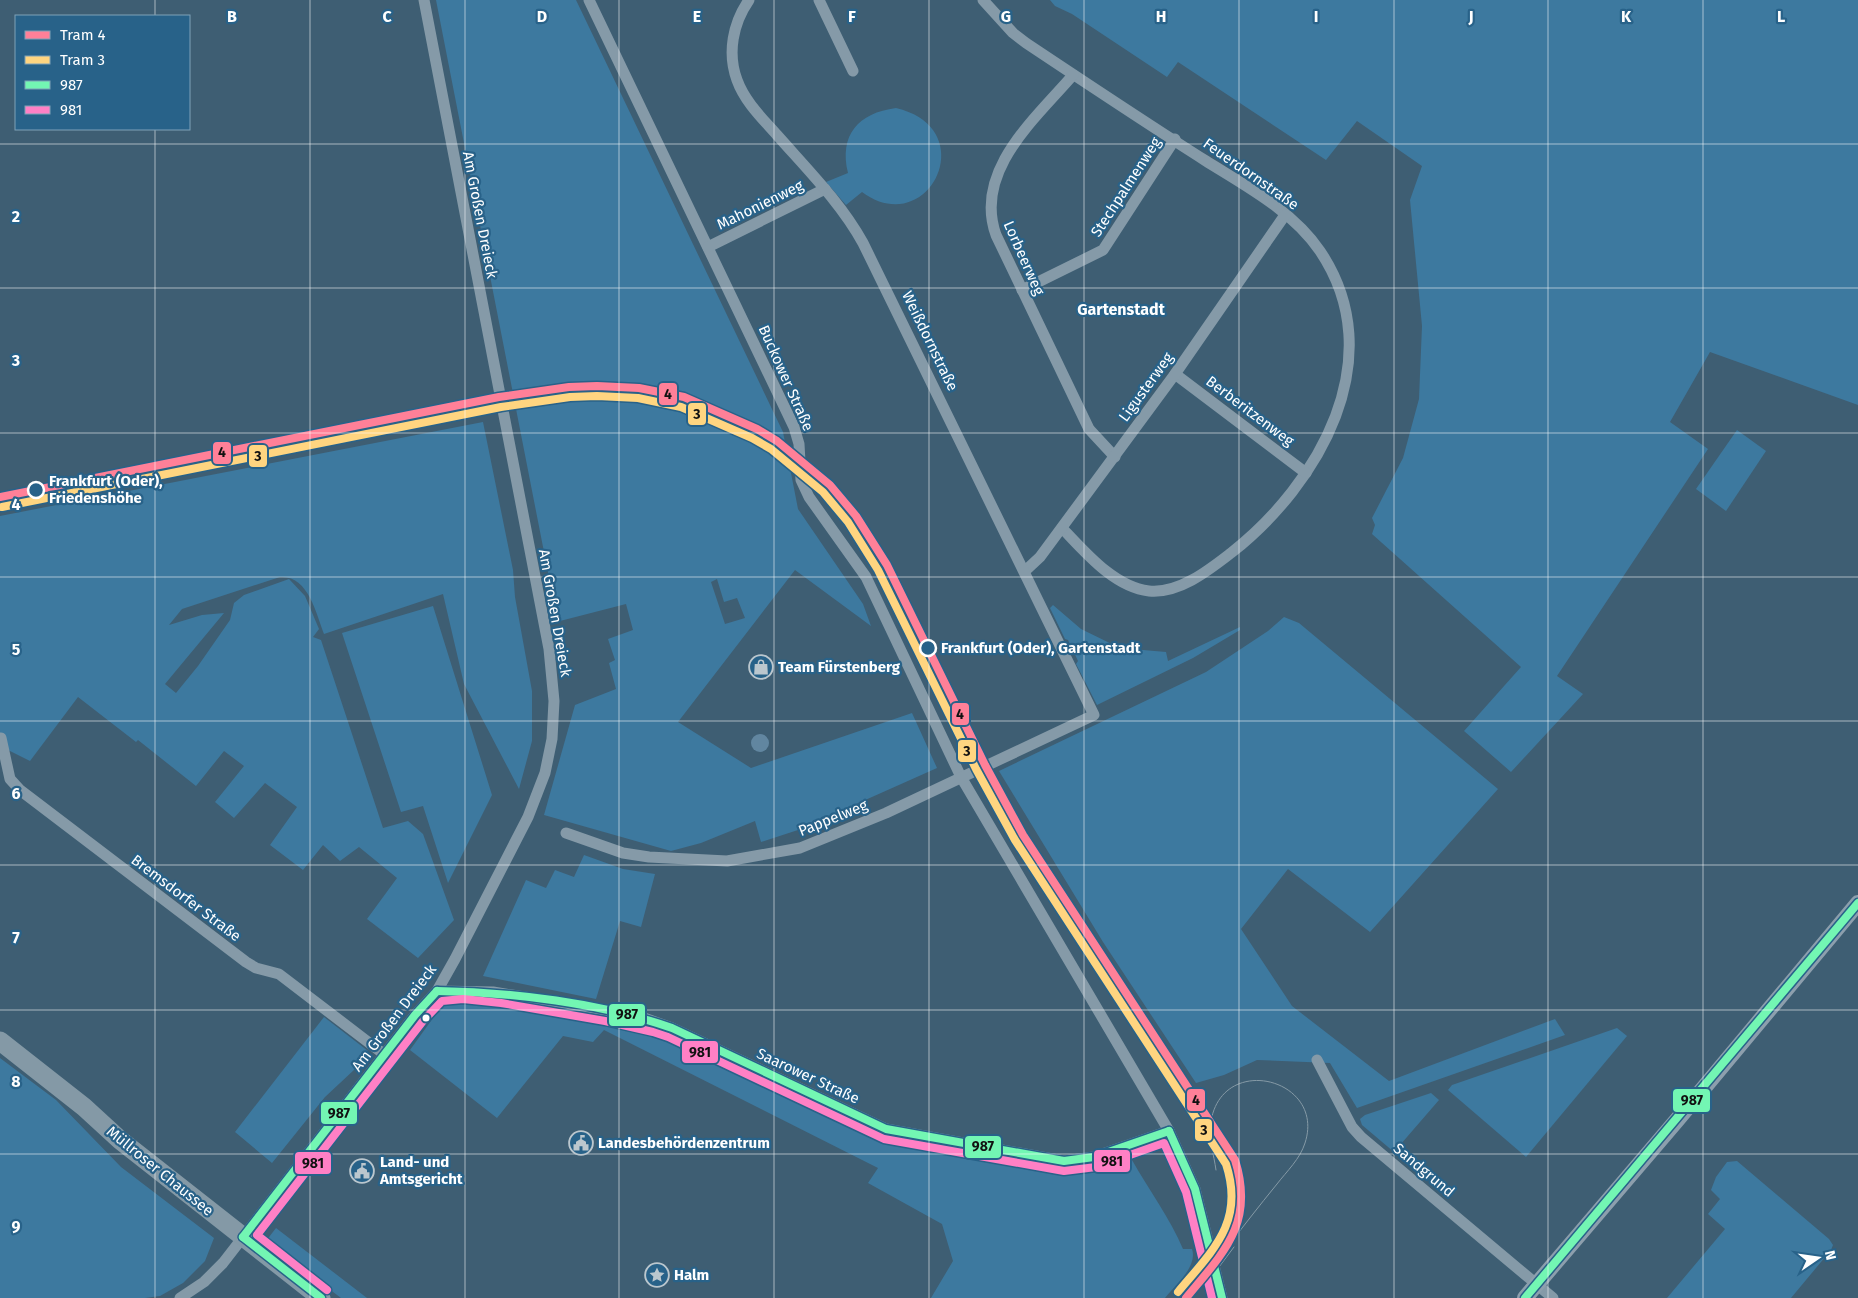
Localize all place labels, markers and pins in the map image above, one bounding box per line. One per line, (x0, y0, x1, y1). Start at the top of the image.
place label: Frankfurt (Oder), Friedenshöhe (49, 472, 163, 507)
marker: Frankfurt (Oder), Friedenshöhe (27, 481, 45, 499)
marker: Frankfurt (Oder), Gartenstadt (919, 639, 937, 657)
place label: Frankfurt (Oder), Gartenstadt (941, 639, 1141, 657)
shop icon: Team Fürstenberg (748, 654, 774, 680)
place label: Team Fürstenberg (778, 658, 901, 676)
unlabelled marker (421, 1013, 431, 1023)
public building icon: Landesbehördenzentrum (568, 1130, 594, 1156)
place label: Landesbehördenzentrum (598, 1134, 770, 1152)
place label: Land- und Amtsgericht (379, 1153, 463, 1188)
public building icon: Land- und Amtsgericht (349, 1158, 375, 1184)
place icon: Halm (644, 1262, 670, 1288)
place label: Halm (674, 1266, 709, 1284)

